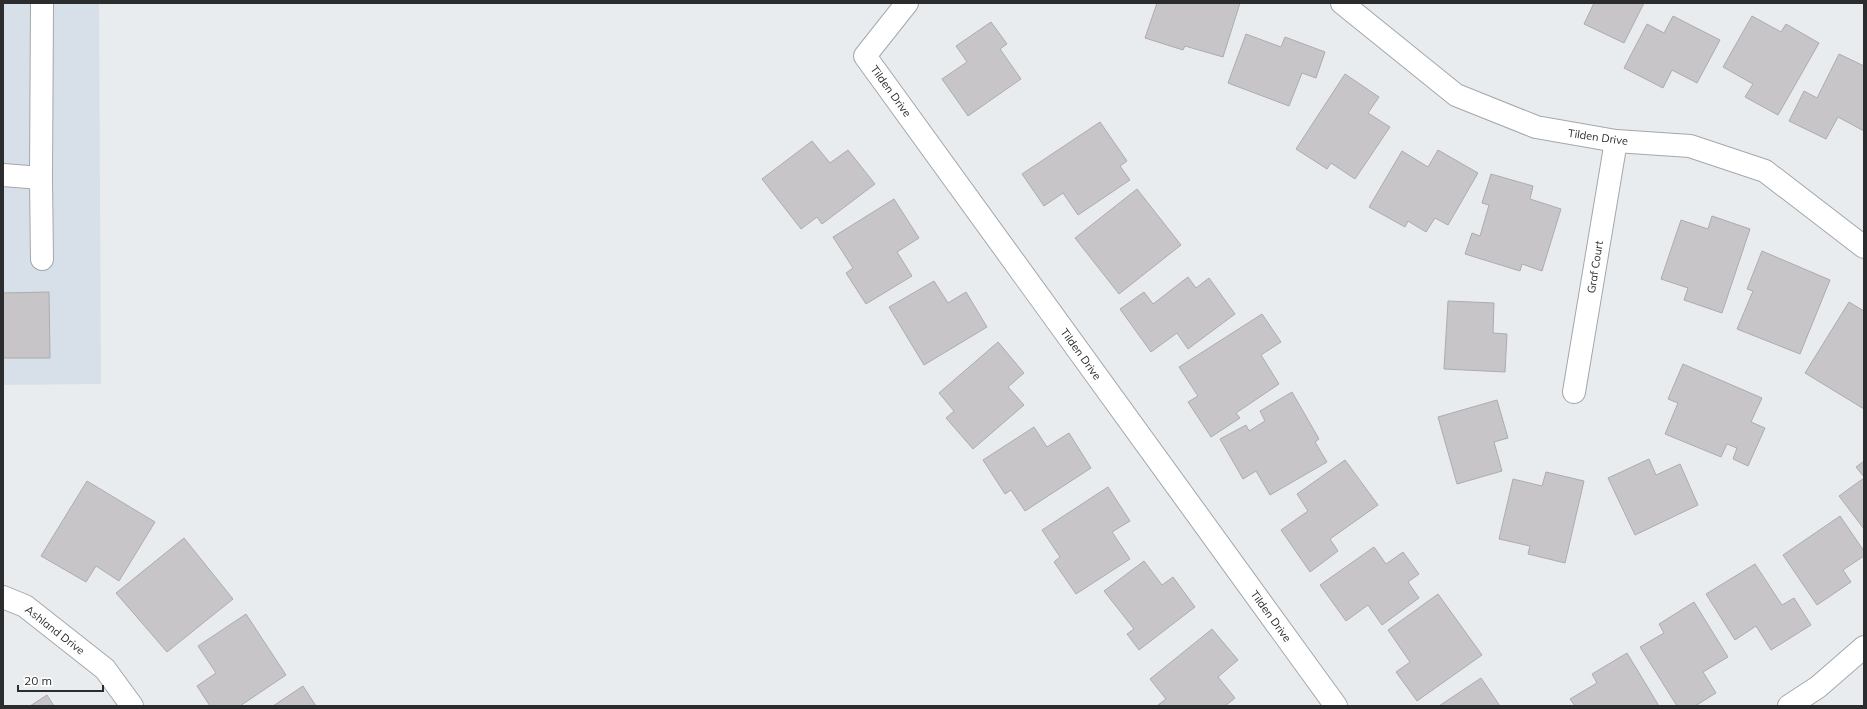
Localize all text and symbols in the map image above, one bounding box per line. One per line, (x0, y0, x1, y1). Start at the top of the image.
street label: Tilden Drive (868, 62, 914, 120)
street label: Tilden Drive (1567, 126, 1629, 148)
street label: Graf Court (1584, 240, 1606, 294)
street label: Tilden Drive (1058, 325, 1104, 383)
street label: Tilden Drive (1248, 587, 1294, 645)
street label: Ashland Drive (22, 602, 88, 658)
scale bar (18, 667, 103, 693)
text: 20 m (24, 673, 52, 688)

